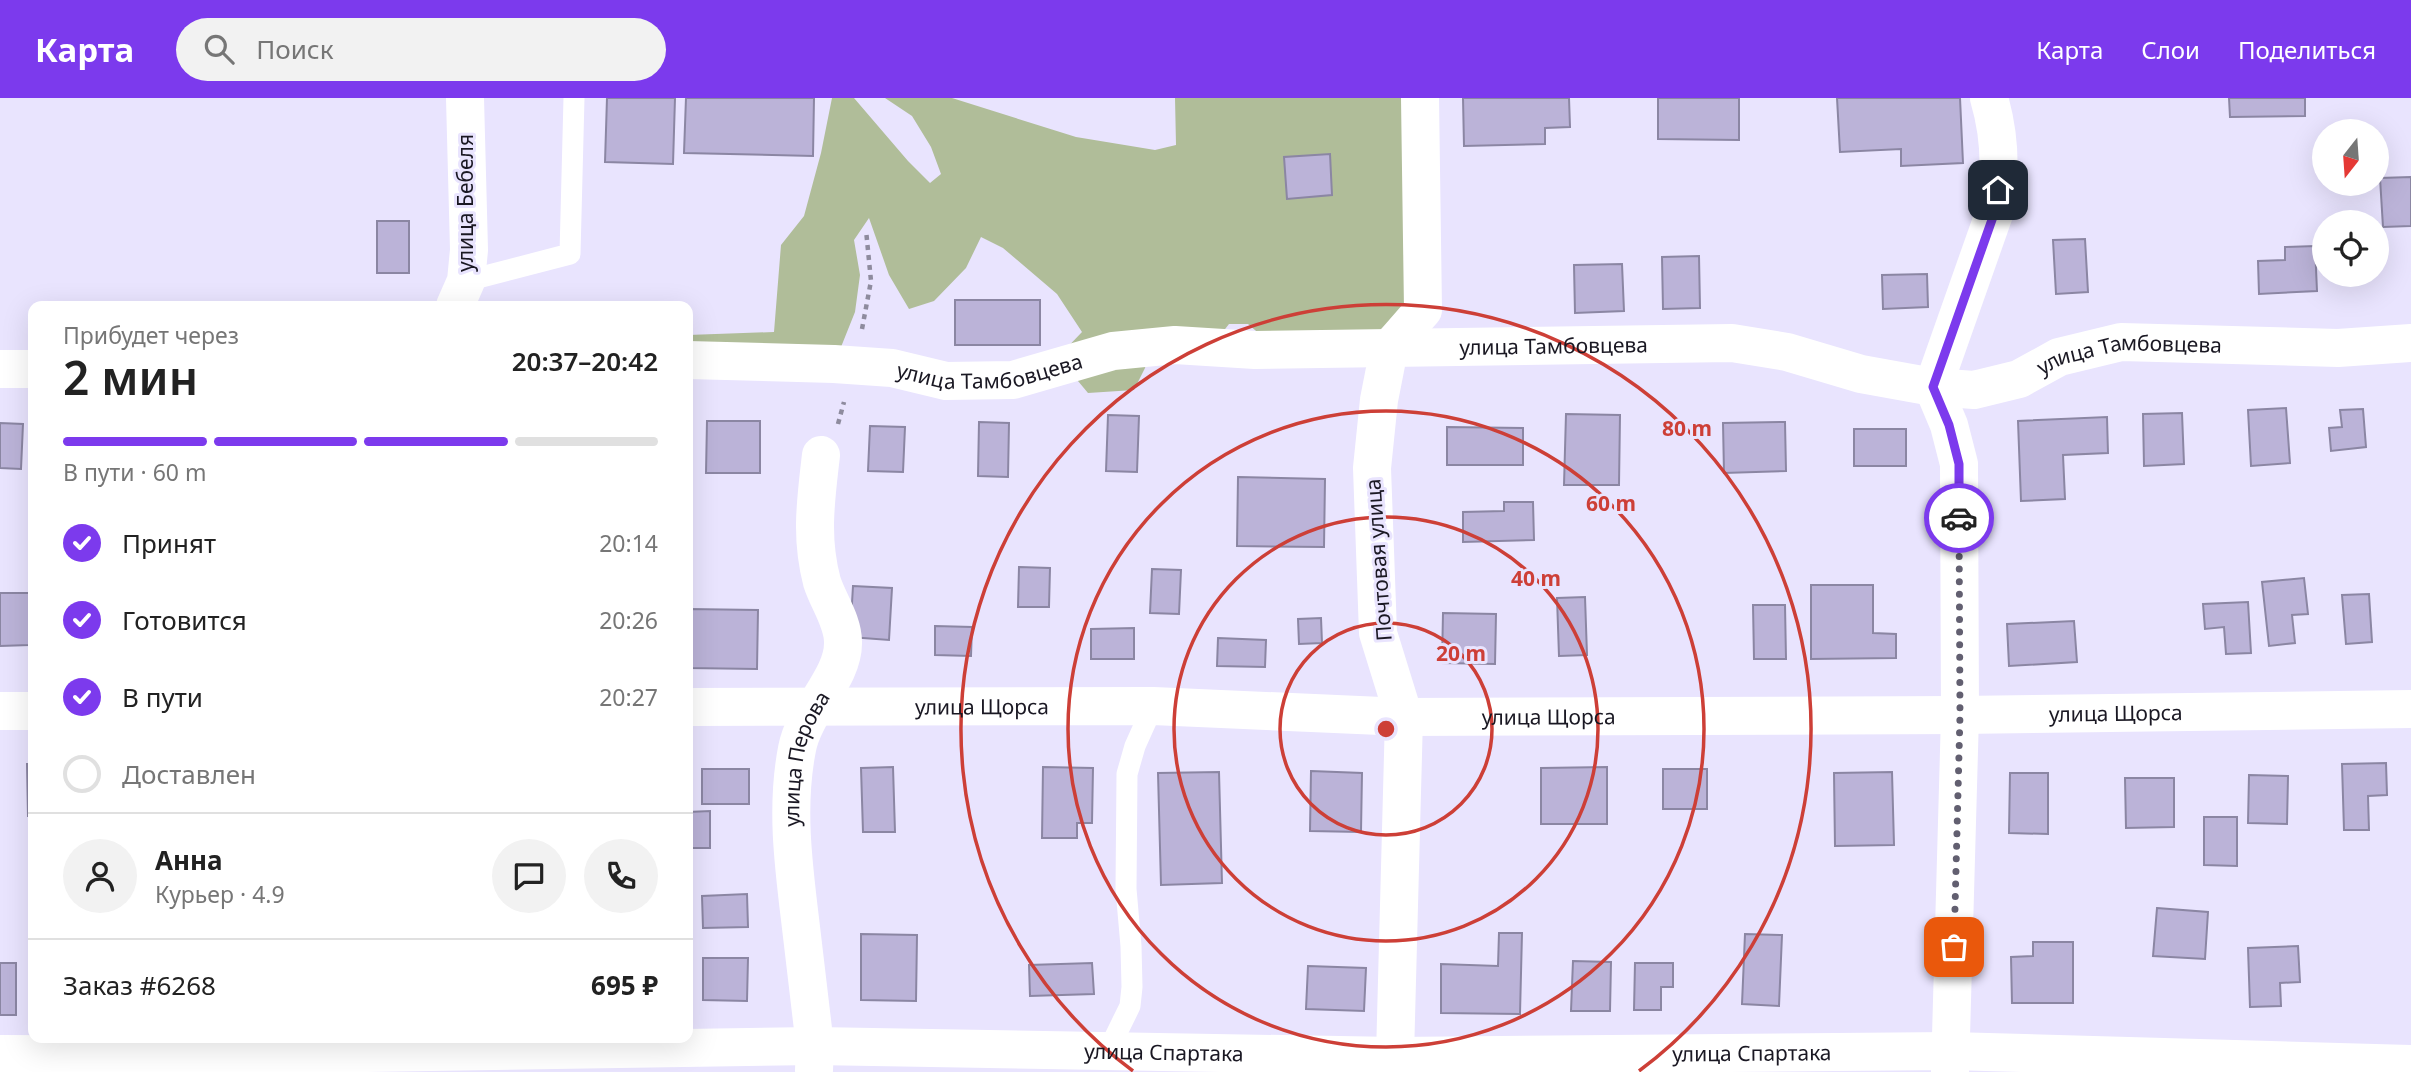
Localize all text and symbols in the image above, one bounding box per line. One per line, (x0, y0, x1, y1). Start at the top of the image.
search box (176, 18, 666, 81)
text: Карта (35, 27, 134, 72)
icon: search (200, 30, 238, 68)
text: Поиск (256, 31, 333, 67)
text: Карта (2036, 33, 2103, 66)
text: Слои (2141, 33, 2200, 66)
text: Поделиться (2238, 33, 2376, 66)
north arrow (2312, 119, 2389, 196)
map controls (2312, 119, 2389, 287)
street label: улица Бебеля (451, 134, 479, 272)
pin (1968, 160, 2028, 220)
icon: home (1979, 171, 2017, 209)
button: locate (2312, 210, 2389, 287)
text: Прибудет через (63, 319, 239, 351)
street label: улица Тамбовцева (2031, 328, 2222, 381)
street label: улица Тамбовцева (1459, 330, 1648, 361)
text: 20:37–20:42 (512, 343, 658, 379)
text: 2 мин (63, 346, 198, 408)
street label: улица Тамбовцева (894, 347, 1086, 395)
text: 80 m (1662, 414, 1712, 442)
text: В пути · 60 m (63, 456, 206, 488)
street label: Почтовая улица (1358, 478, 1398, 642)
courier (1924, 483, 1994, 553)
text: 60 m (1586, 489, 1636, 517)
icon: car (1940, 499, 1978, 537)
icon: check (63, 524, 101, 562)
text: Принят (122, 525, 216, 561)
text: 20:14 (599, 527, 658, 559)
text: 40 m (1511, 564, 1561, 592)
icon: check (63, 601, 101, 639)
text: Готовится (122, 602, 247, 638)
text: 20:26 (599, 604, 658, 636)
text: 20 m (1436, 639, 1486, 667)
icon: check (63, 678, 101, 716)
text: В пути (122, 679, 203, 715)
text: 20:27 (599, 681, 658, 713)
street label: улица Перова (777, 685, 836, 827)
street label: улица Щорса (915, 692, 1049, 721)
street label: улица Щорса (2049, 698, 2183, 728)
street label: улица Щорса (1482, 702, 1616, 731)
centre of rings (1374, 717, 1398, 741)
text: Доставлен (122, 756, 256, 792)
button: person (63, 839, 137, 913)
button: chat (492, 839, 566, 913)
button: phone (584, 839, 658, 913)
text: Анна (155, 842, 223, 878)
text: Курьер · 4.9 (155, 878, 285, 910)
pin (1924, 917, 1984, 977)
icon: bag (1935, 928, 1973, 966)
text: Заказ #6268 (63, 967, 216, 1003)
text: 695 ₽ (591, 967, 658, 1003)
street label: улица Спартака (1084, 1037, 1244, 1067)
street label: улица Спартака (1672, 1038, 1832, 1068)

